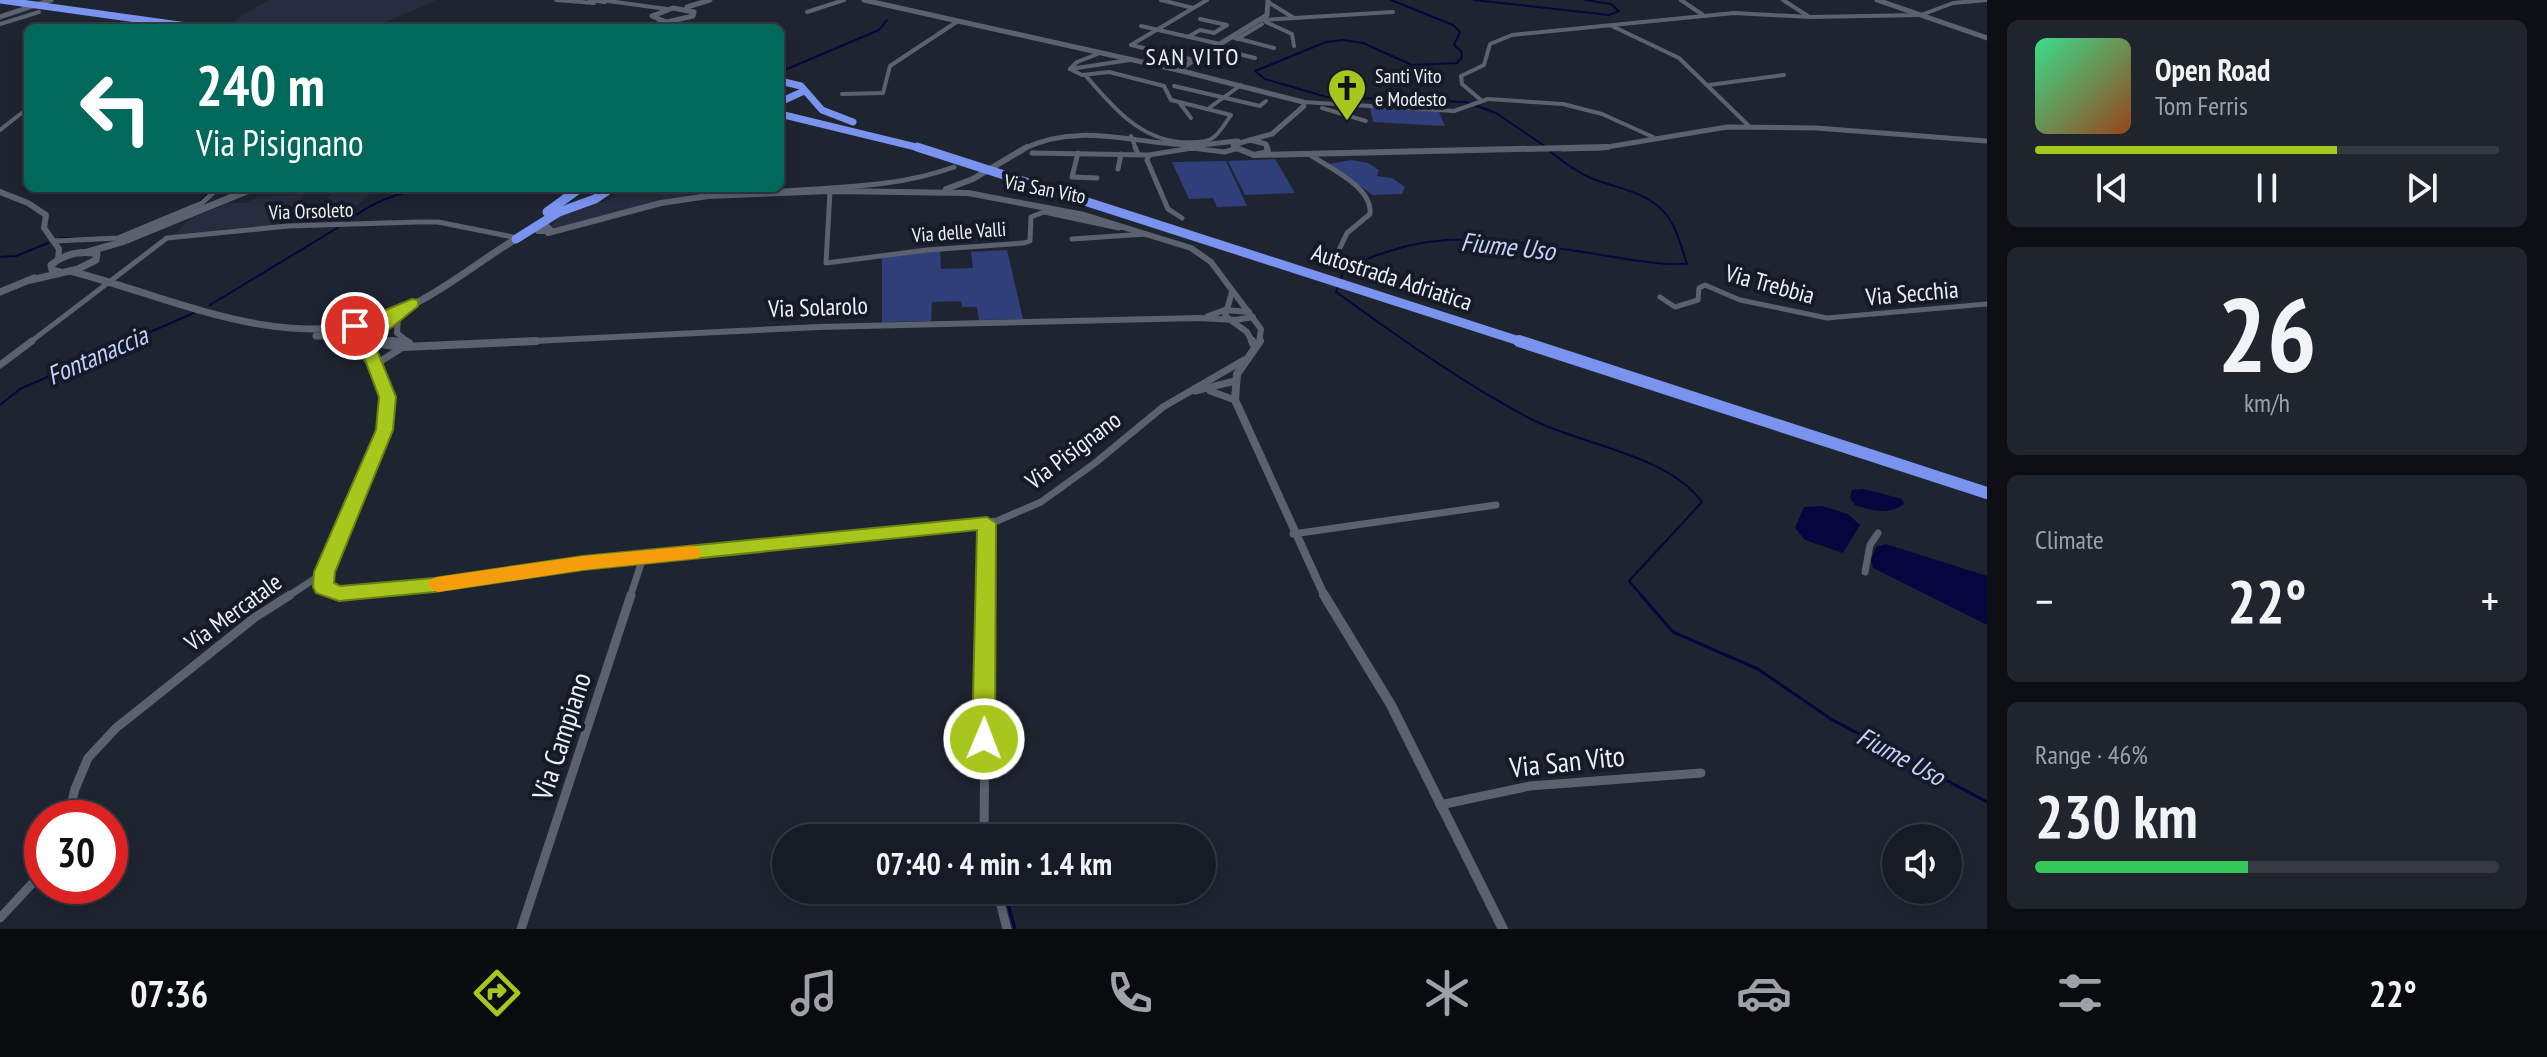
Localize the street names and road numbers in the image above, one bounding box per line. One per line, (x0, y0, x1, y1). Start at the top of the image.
street label: Via San Vito (1001, 168, 1088, 210)
street label: Via Orsoleto (267, 197, 354, 226)
street label: Via delle Valli (910, 216, 1007, 248)
street label: Autostrada Adriatica (1308, 236, 1476, 318)
street label: Via Trebbia (1721, 257, 1818, 311)
street label: Via Secchia (1863, 274, 1960, 313)
street label: Via Solarolo (767, 290, 868, 324)
street label: Via Pisignano (1018, 404, 1127, 497)
street label: Via Mercatale (178, 566, 288, 658)
street label: Via Campiano (523, 668, 599, 805)
street label: Via San Vito (1507, 737, 1626, 786)

